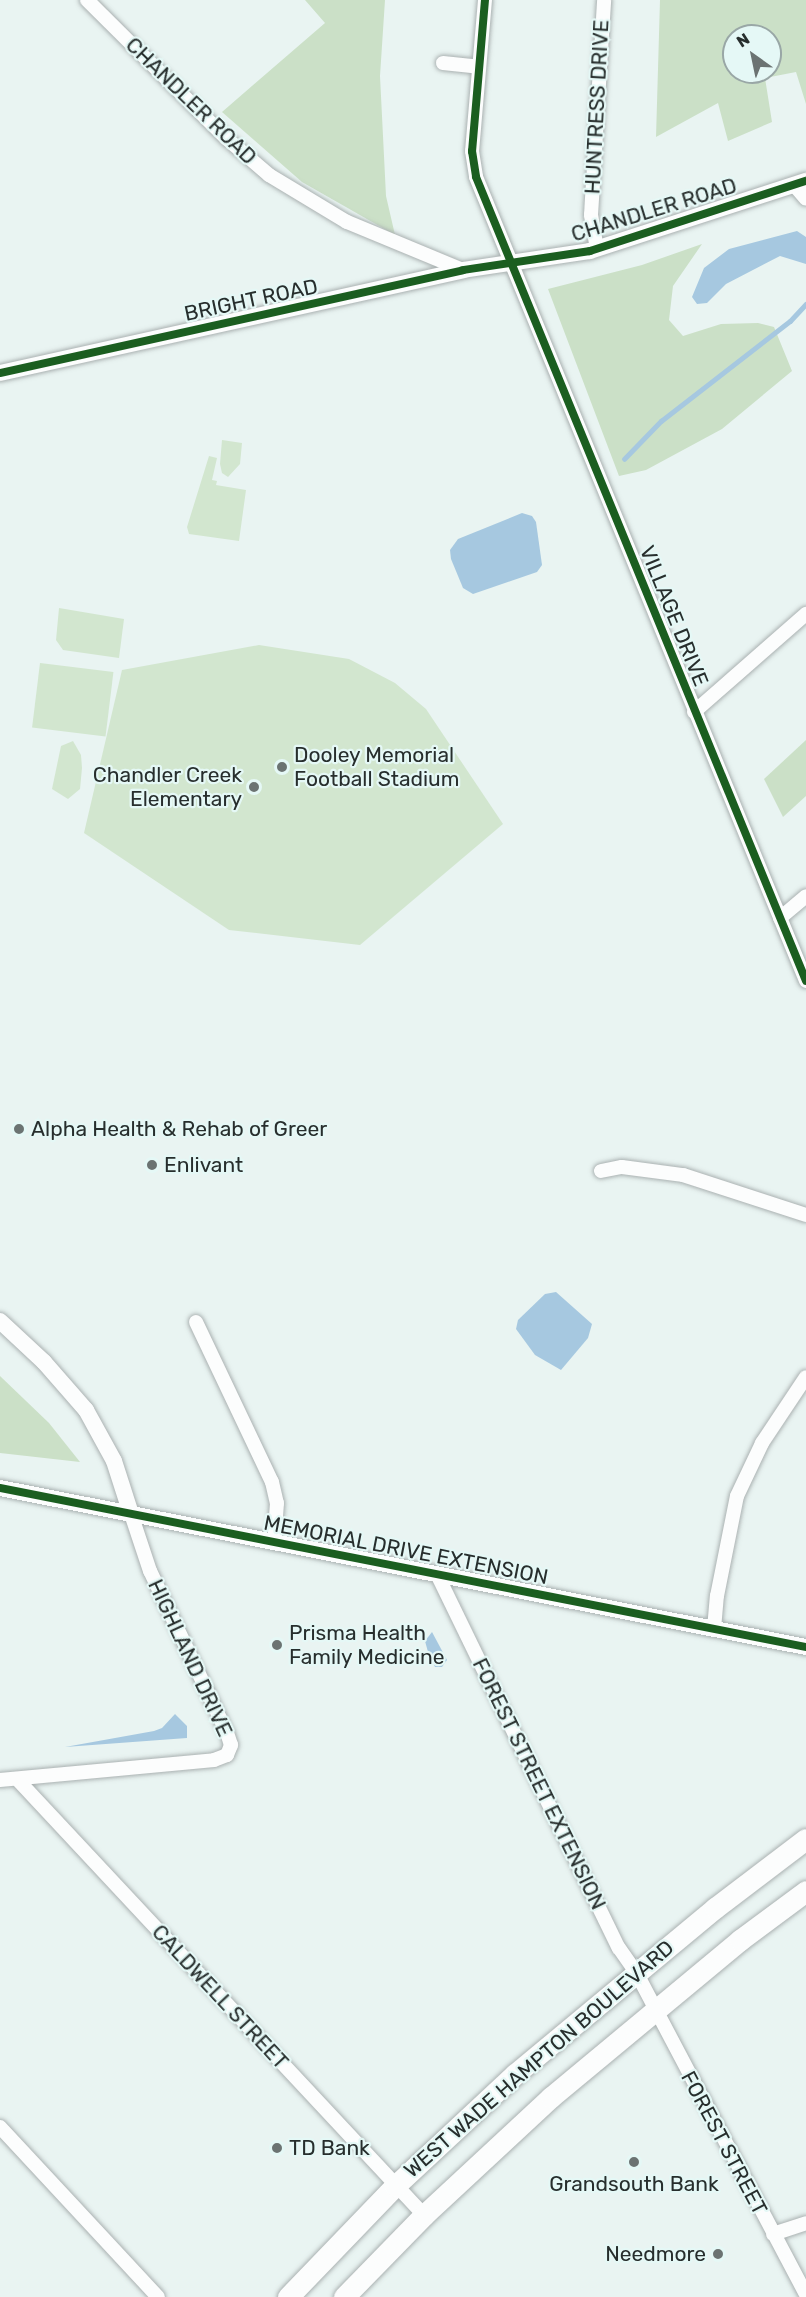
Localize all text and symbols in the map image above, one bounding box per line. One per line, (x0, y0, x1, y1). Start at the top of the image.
street label: HUNTRESS DRIVE (580, 19, 614, 195)
north arrow (722, 24, 782, 84)
text: N (733, 29, 753, 51)
street label: CHANDLER ROAD (120, 32, 262, 170)
street label: CHANDLER ROAD (568, 173, 740, 247)
street label: BRIGHT ROAD (182, 274, 320, 326)
street label: VILLAGE DRIVE (634, 542, 714, 690)
place label: Dooley Memorial Football Stadium (294, 742, 459, 792)
marker: Dooley Memorial Football Stadium (275, 760, 289, 774)
place label: Chandler Creek Elementary (92, 762, 242, 812)
marker: Chandler Creek Elementary (247, 780, 261, 794)
place label: Alpha Health & Rehab of Greer (31, 1116, 328, 1142)
marker: Alpha Health & Rehab of Greer (12, 1122, 26, 1136)
place label: Enlivant (164, 1152, 243, 1178)
marker: Enlivant (145, 1158, 159, 1172)
street label: MEMORIAL DRIVE EXTENSION (262, 1510, 550, 1590)
street label: HIGHLAND DRIVE (143, 1575, 237, 1741)
place label: Prisma Health Family Medicine (289, 1620, 445, 1670)
marker: Prisma Health Family Medicine (270, 1638, 284, 1652)
street label: FOREST STREET EXTENSION (467, 1654, 611, 1914)
street label: CALDWELL STREET (146, 1919, 294, 2075)
street label: WEST WADE HAMPTON BOULEVARD (399, 1935, 679, 2183)
street label: FOREST STREET (675, 2067, 773, 2219)
place label: TD Bank (289, 2135, 370, 2161)
marker: TD Bank (270, 2141, 284, 2155)
marker: Grandsouth Bank (627, 2155, 641, 2169)
place label: Grandsouth Bank (549, 2171, 719, 2197)
place label: Needmore (605, 2241, 706, 2267)
marker: Needmore (711, 2247, 725, 2261)

